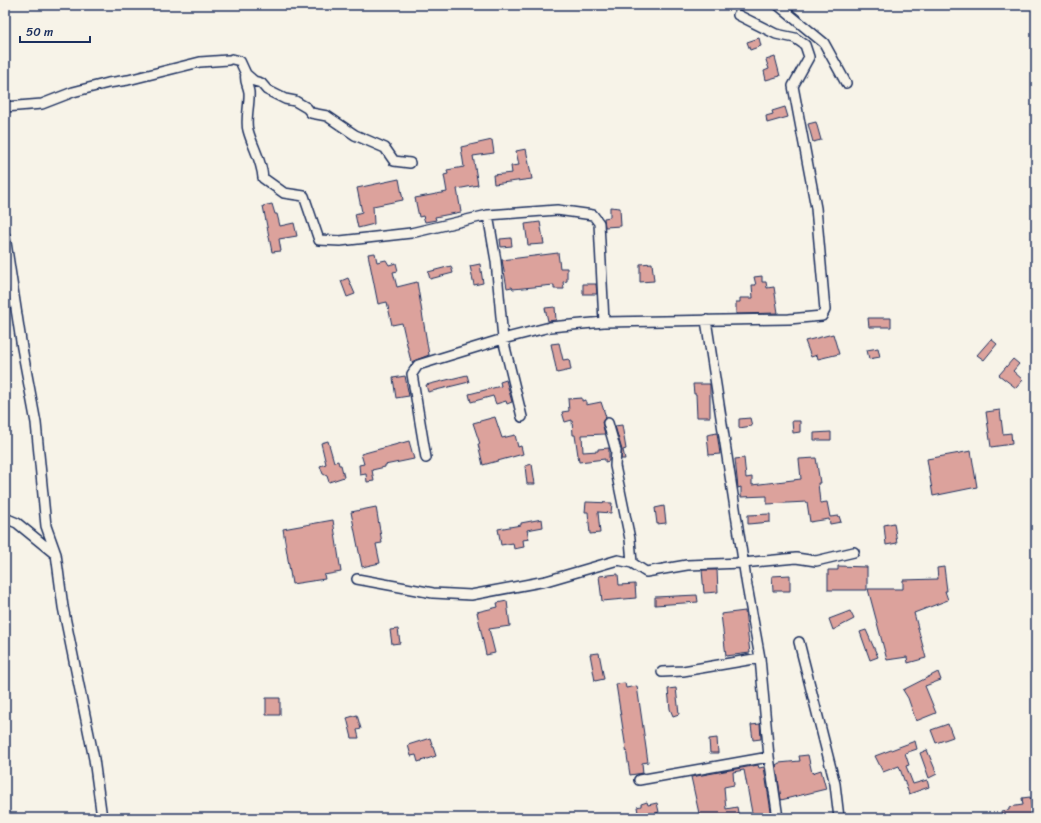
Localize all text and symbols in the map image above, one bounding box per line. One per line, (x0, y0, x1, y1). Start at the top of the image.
scale bar (20, 18, 90, 44)
text: 50 m (26, 21, 53, 43)

